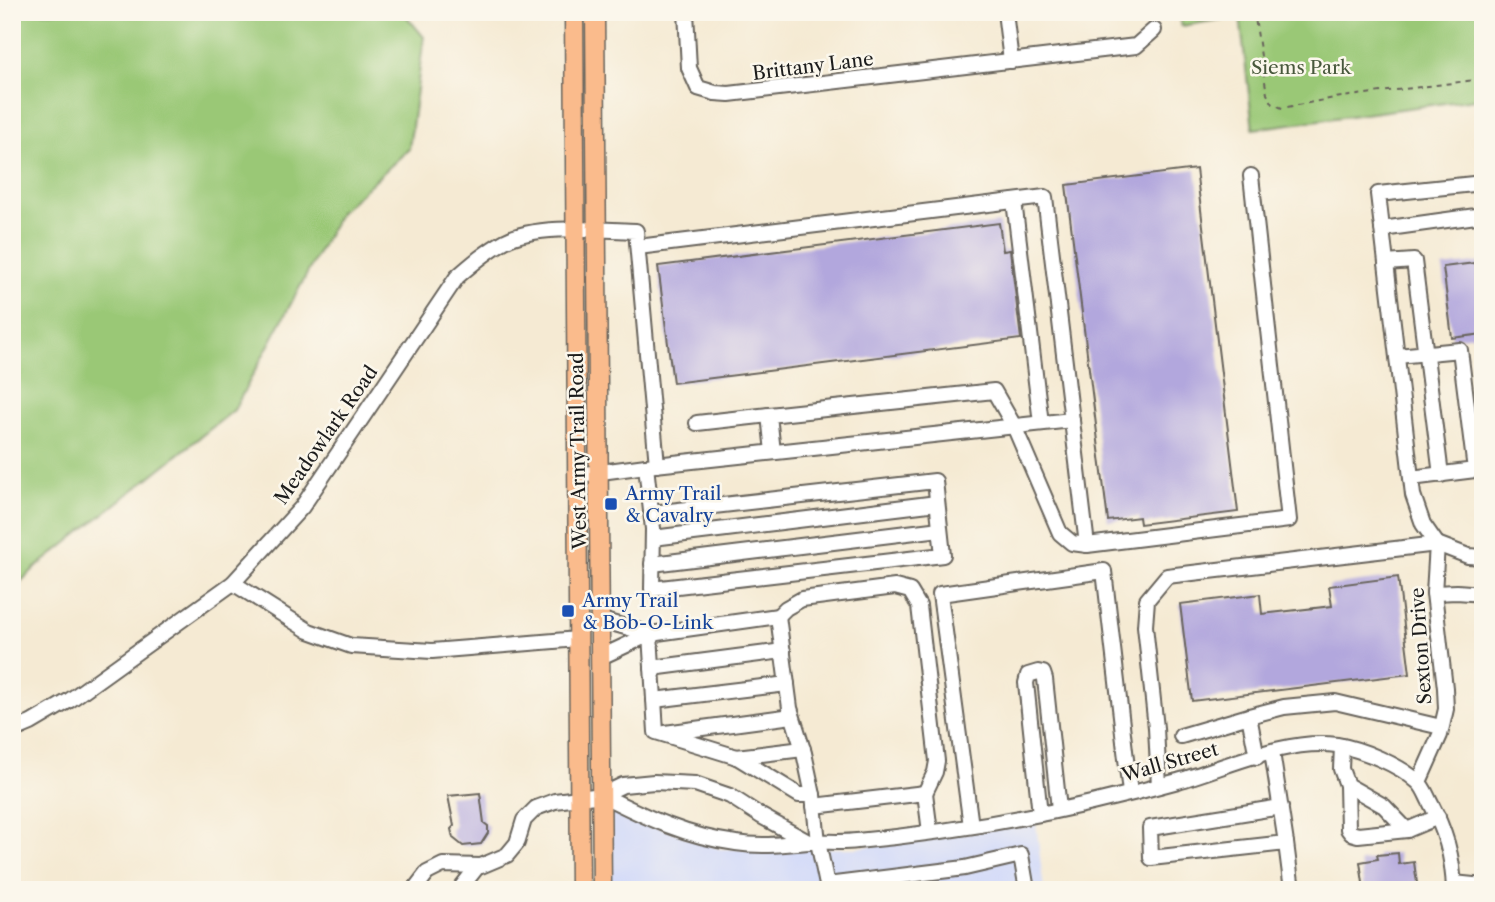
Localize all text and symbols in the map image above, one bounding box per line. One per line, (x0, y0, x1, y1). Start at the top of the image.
street label: Brittany Lane (751, 47, 875, 85)
park label: Siems Park (1251, 56, 1352, 79)
street label: West Army Trail Road (565, 352, 591, 551)
street label: Meadowlark Road (270, 361, 383, 509)
place label: Army Trail & Cavalry (624, 482, 722, 527)
marker: Army Trail & Cavalry (603, 496, 619, 512)
street label: Sexton Drive (1405, 587, 1437, 705)
place label: Army Trail & Bob-O-Link (581, 589, 714, 634)
marker: Army Trail & Bob-O-Link (560, 603, 576, 619)
street label: Wall Street (1118, 737, 1221, 787)

